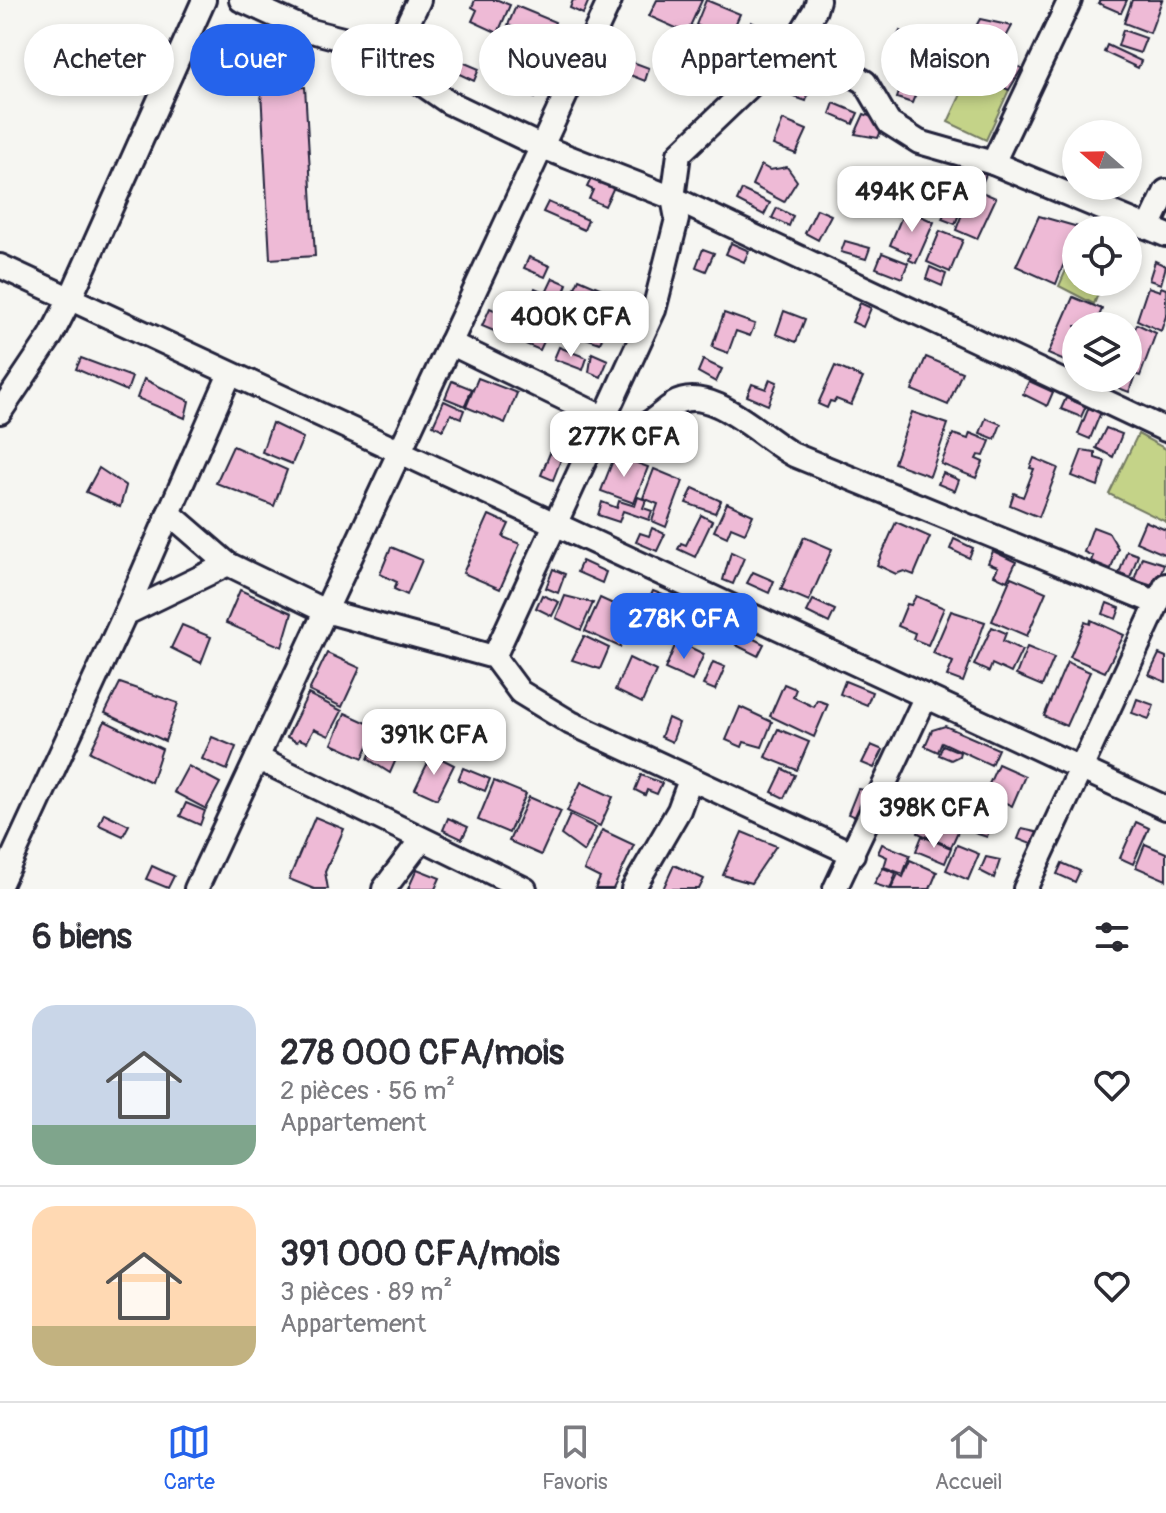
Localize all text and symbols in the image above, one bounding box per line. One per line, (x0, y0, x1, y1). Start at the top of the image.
chip: Acheter (24, 24, 174, 96)
chip: Louer (190, 24, 315, 96)
chip: Filtres (331, 24, 463, 96)
chip: Nouveau (479, 24, 636, 96)
chip: Appartement (652, 24, 865, 96)
chip: Maison (881, 24, 1018, 96)
north arrow (1062, 120, 1142, 200)
map controls (1062, 120, 1142, 392)
pin: 494K CFA (829, 166, 995, 234)
text: 494K CFA (855, 176, 969, 208)
button: locate (1062, 216, 1142, 296)
pin: 400K CFA (488, 291, 654, 359)
text: 400K CFA (511, 301, 631, 333)
button: layers (1062, 312, 1142, 392)
pin: 277K CFA (541, 411, 707, 479)
text: 277K CFA (568, 421, 680, 453)
pin: 278K CFA (601, 593, 767, 661)
text: 278K CFA (628, 603, 740, 635)
pin: 391K CFA (351, 709, 517, 777)
text: 391K CFA (380, 719, 488, 751)
pin: 398K CFA (851, 782, 1017, 850)
text: 398K CFA (879, 792, 989, 824)
icon: filters (1090, 915, 1134, 959)
text: 6 biens (32, 916, 132, 959)
text: 278 000 CFA/mois (280, 1032, 564, 1075)
icon: home (96, 1037, 192, 1133)
icon: heart (1090, 1063, 1134, 1107)
text: 2 pièces · 56 m² (280, 1075, 455, 1107)
text: Appartement (280, 1107, 426, 1139)
text: 391 000 CFA/mois (280, 1233, 560, 1276)
icon: home (96, 1238, 192, 1334)
icon: heart (1090, 1264, 1134, 1308)
text: 3 pièces · 89 m² (280, 1276, 452, 1308)
text: Appartement (280, 1308, 426, 1340)
tab: Carte (164, 1420, 215, 1496)
tab: Favoris (542, 1420, 608, 1496)
tab: Accueil (935, 1420, 1002, 1496)

